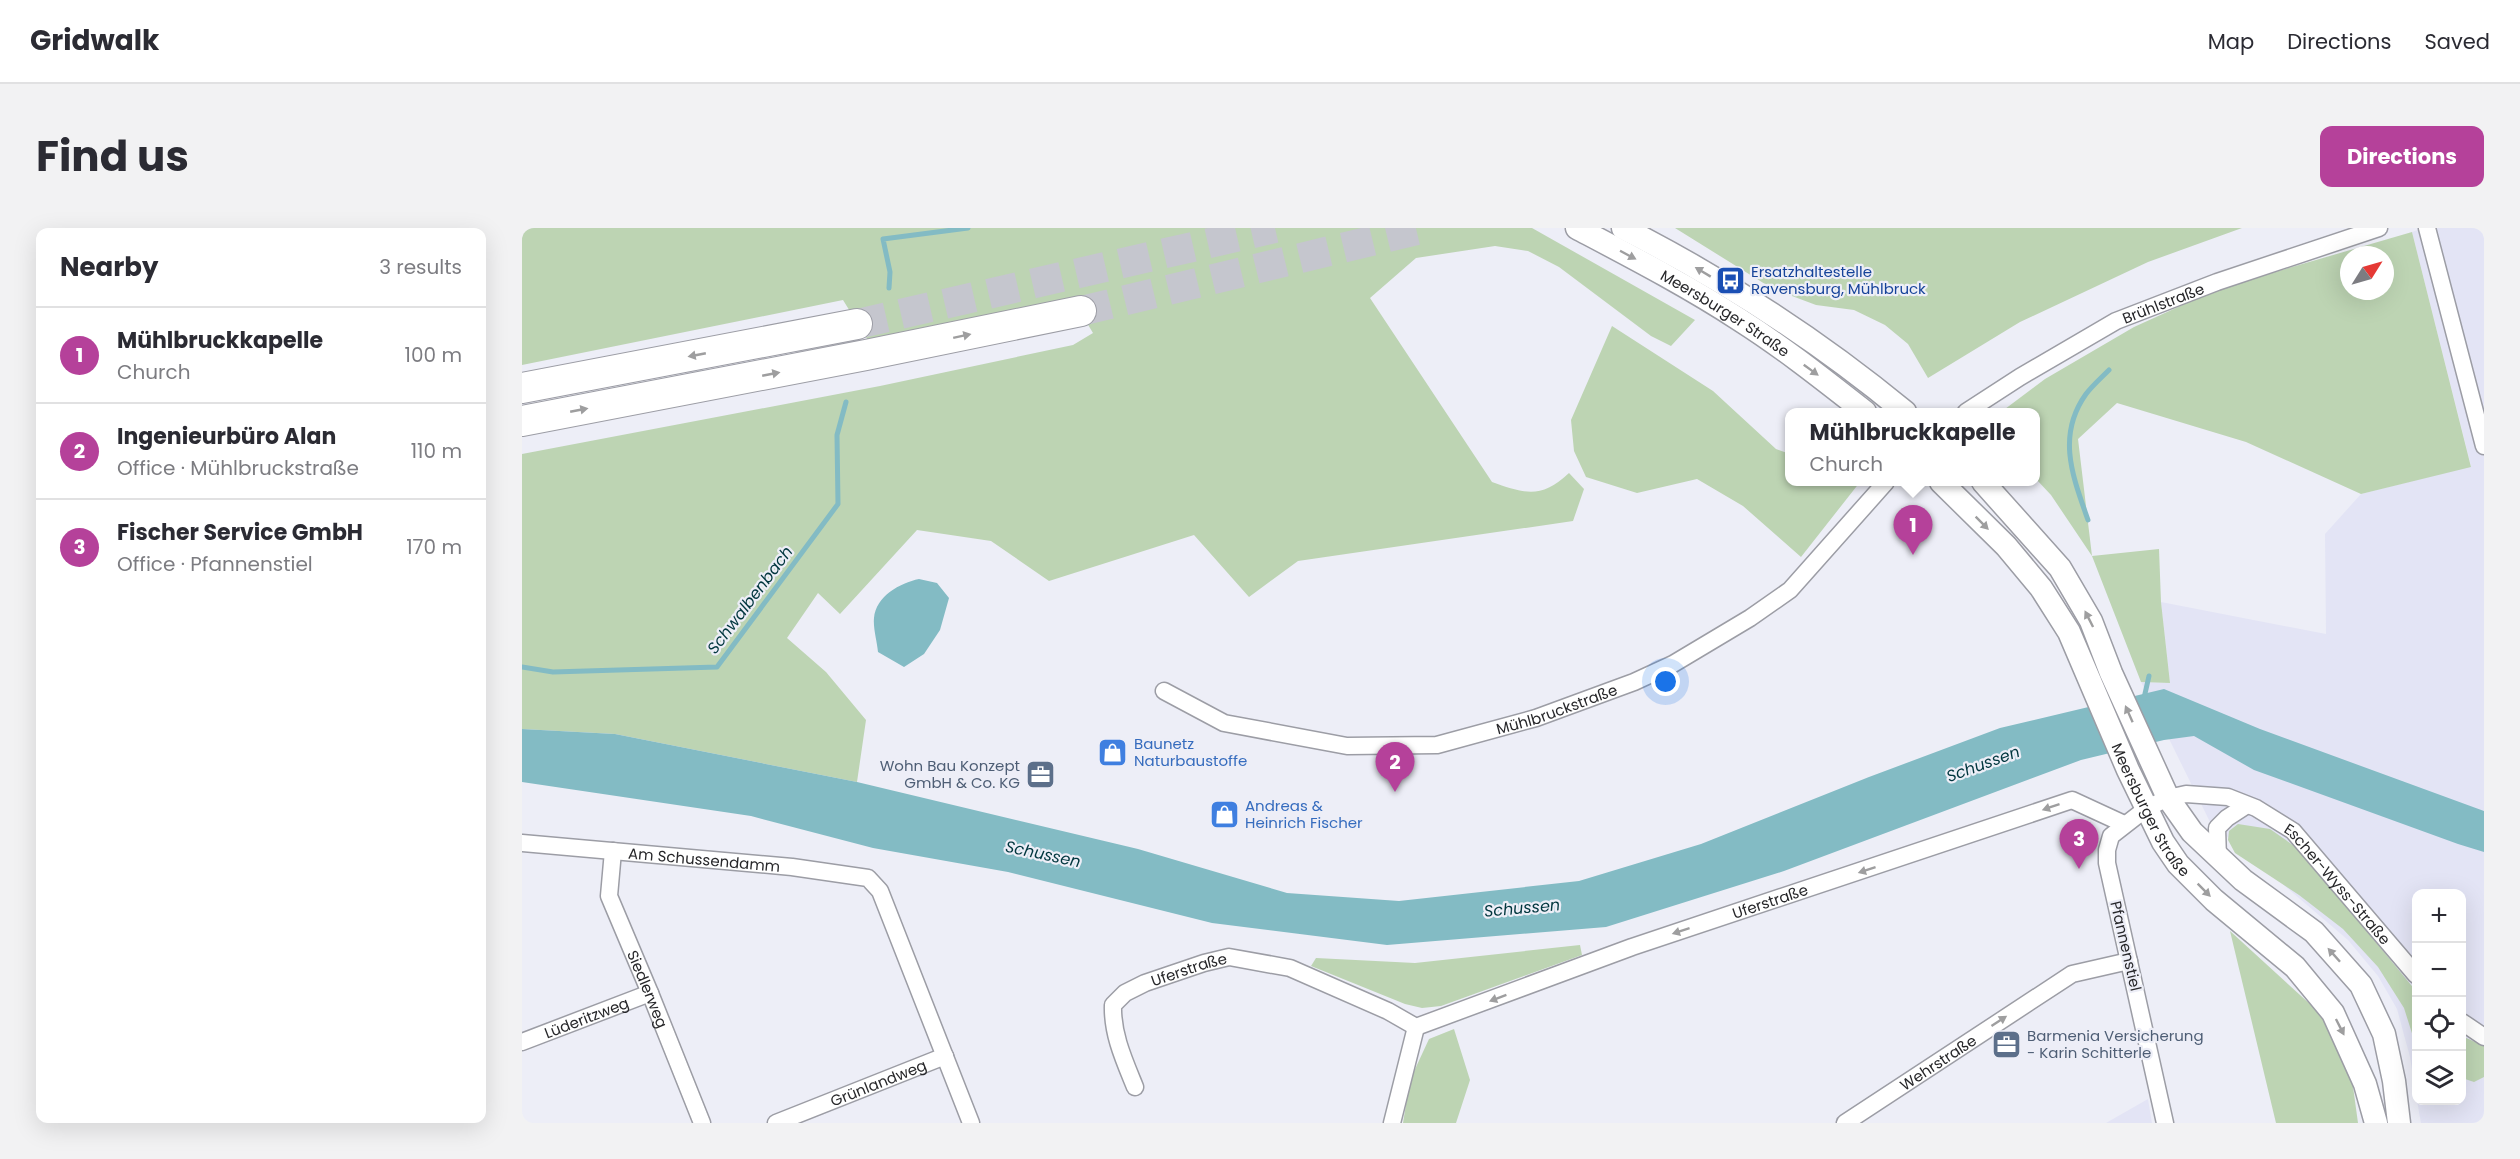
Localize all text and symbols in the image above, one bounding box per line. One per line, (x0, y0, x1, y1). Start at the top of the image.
text: Gridwalk (30, 21, 159, 60)
text: Map (2208, 27, 2254, 56)
text: Directions (2287, 27, 2391, 56)
text: Saved (2424, 27, 2490, 56)
button: Directions (2320, 126, 2484, 187)
text: Find us (36, 127, 189, 186)
north arrow (2340, 246, 2394, 300)
text: Nearby (60, 249, 158, 285)
one-way arrow (1620, 250, 1637, 260)
text: 3 results (379, 253, 462, 281)
place label: Ersatzhaltestelle Ravensburg, Mühlbruck (1751, 261, 1926, 299)
street label: Meersburger Straße (1657, 264, 1794, 361)
bus stop icon: Ersatzhaltestelle Ravensburg, Mühlbruck (1714, 264, 1746, 296)
one-way arrow (1695, 266, 1711, 277)
street label: Brühlstraße (2119, 277, 2207, 328)
text: Mühlbruckkapelle (117, 325, 323, 356)
one-way arrow (953, 330, 972, 340)
text: 1 (76, 341, 83, 369)
text: 100 m (405, 341, 462, 369)
one-way arrow (687, 351, 706, 360)
text: Church (117, 358, 190, 386)
one-way arrow (1803, 364, 1819, 376)
one-way arrow (762, 369, 781, 378)
one-way arrow (570, 405, 589, 414)
popup (1785, 408, 2040, 486)
text: Mühlbruckkapelle (1810, 417, 2016, 448)
text: Ingenieurbüro Alan (117, 421, 336, 452)
text: 2 (74, 437, 85, 465)
text: 110 m (411, 437, 462, 465)
text: Church (1810, 450, 1883, 478)
text: Office · Mühlbruckstraße (117, 454, 359, 482)
pin: 1 (1894, 506, 1932, 555)
one-way arrow (1975, 515, 1989, 529)
text: Fischer Service GmbH (117, 517, 363, 548)
text: 3 (73, 533, 86, 561)
text: 170 m (406, 533, 462, 561)
water label: Schwalbenbach (702, 541, 798, 659)
text: Office · Pfannenstiel (117, 550, 313, 578)
one-way arrow (2085, 610, 2095, 628)
your location (1651, 667, 1680, 696)
street label: Mühlbruckstraße (1494, 679, 1620, 739)
one-way arrow (2125, 705, 2134, 722)
place label: Baunetz Naturbaustoffe (1134, 733, 1247, 771)
shop icon: Baunetz Naturbaustoffe (1097, 736, 1129, 768)
water label: Schussen (1943, 740, 2023, 788)
street label: Meersburger Straße (2107, 740, 2195, 881)
pin: 2 (1376, 742, 1414, 792)
place label: Wohn Bau Konzept GmbH & Co. KG (880, 755, 1020, 793)
office icon: Wohn Bau Konzept GmbH & Co. KG (1025, 758, 1057, 790)
place label: Andreas & Heinrich Fischer (1245, 795, 1363, 833)
shop icon: Andreas & Heinrich Fischer (1208, 798, 1240, 830)
one-way arrow (2042, 803, 2060, 813)
street label: Escher-Wyss-Straße (2281, 818, 2396, 949)
pin: 3 (2060, 820, 2098, 869)
water label: Schussen (1003, 835, 1083, 873)
street label: Am Schussendamm (627, 842, 781, 876)
one-way arrow (1858, 865, 1876, 875)
street label: Uferstraße (1729, 878, 1811, 923)
one-way arrow (2196, 882, 2210, 896)
map controls (2412, 889, 2466, 1105)
button: + (2412, 889, 2466, 943)
water label: Schussen (1483, 893, 1561, 923)
street label: Pfannenstiel (2105, 899, 2147, 993)
one-way arrow (1672, 926, 1690, 936)
button: − (2412, 943, 2466, 997)
street label: Siedlerweg (623, 947, 673, 1031)
street label: Uferstraße (1148, 947, 1229, 991)
one-way arrow (2328, 948, 2341, 963)
street label: Lüderitzweg (541, 992, 632, 1043)
one-way arrow (1489, 993, 1507, 1003)
button: locate (2412, 997, 2466, 1051)
one-way arrow (1991, 1016, 2007, 1027)
one-way arrow (2335, 1019, 2344, 1036)
place label: Barmenia Versicherung - Karin Schitterle (2027, 1025, 2204, 1063)
office icon: Barmenia Versicherung - Karin Schitterle (1990, 1028, 2022, 1060)
street label: Wehrstraße (1895, 1029, 1980, 1095)
button: layers (2412, 1051, 2466, 1105)
street label: Grünlandweg (827, 1054, 929, 1111)

